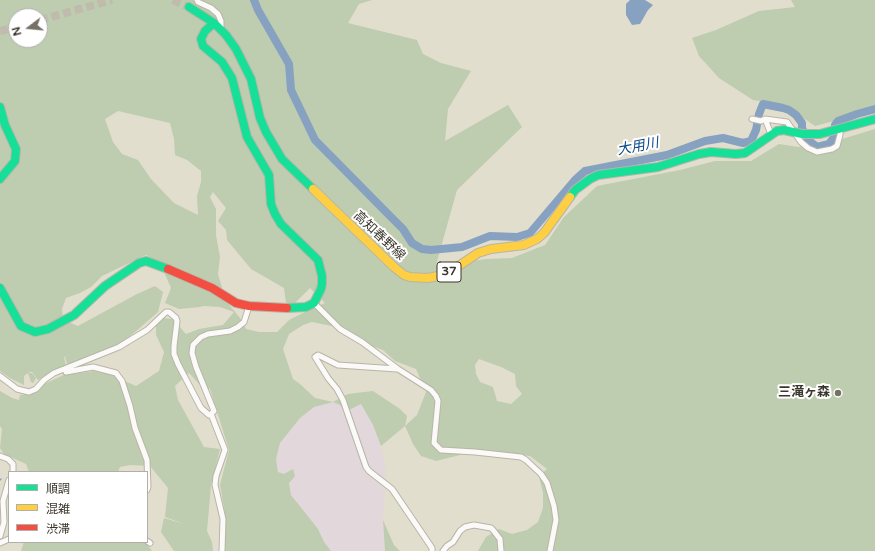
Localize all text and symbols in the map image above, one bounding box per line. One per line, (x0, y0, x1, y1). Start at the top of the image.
north arrow (8, 8, 48, 48)
text: N (9, 25, 24, 37)
water label: 大用川 (616, 135, 660, 159)
street label: 高知春野線 (350, 208, 408, 264)
road number: 37 (437, 262, 461, 282)
place label: 三滝ヶ森 (778, 385, 830, 401)
marker: 三滝ヶ森 (833, 388, 843, 398)
legend (8, 471, 148, 543)
text: 順調 (46, 482, 70, 496)
text: 混雑 (46, 502, 70, 516)
text: 渋滞 (46, 522, 70, 536)

